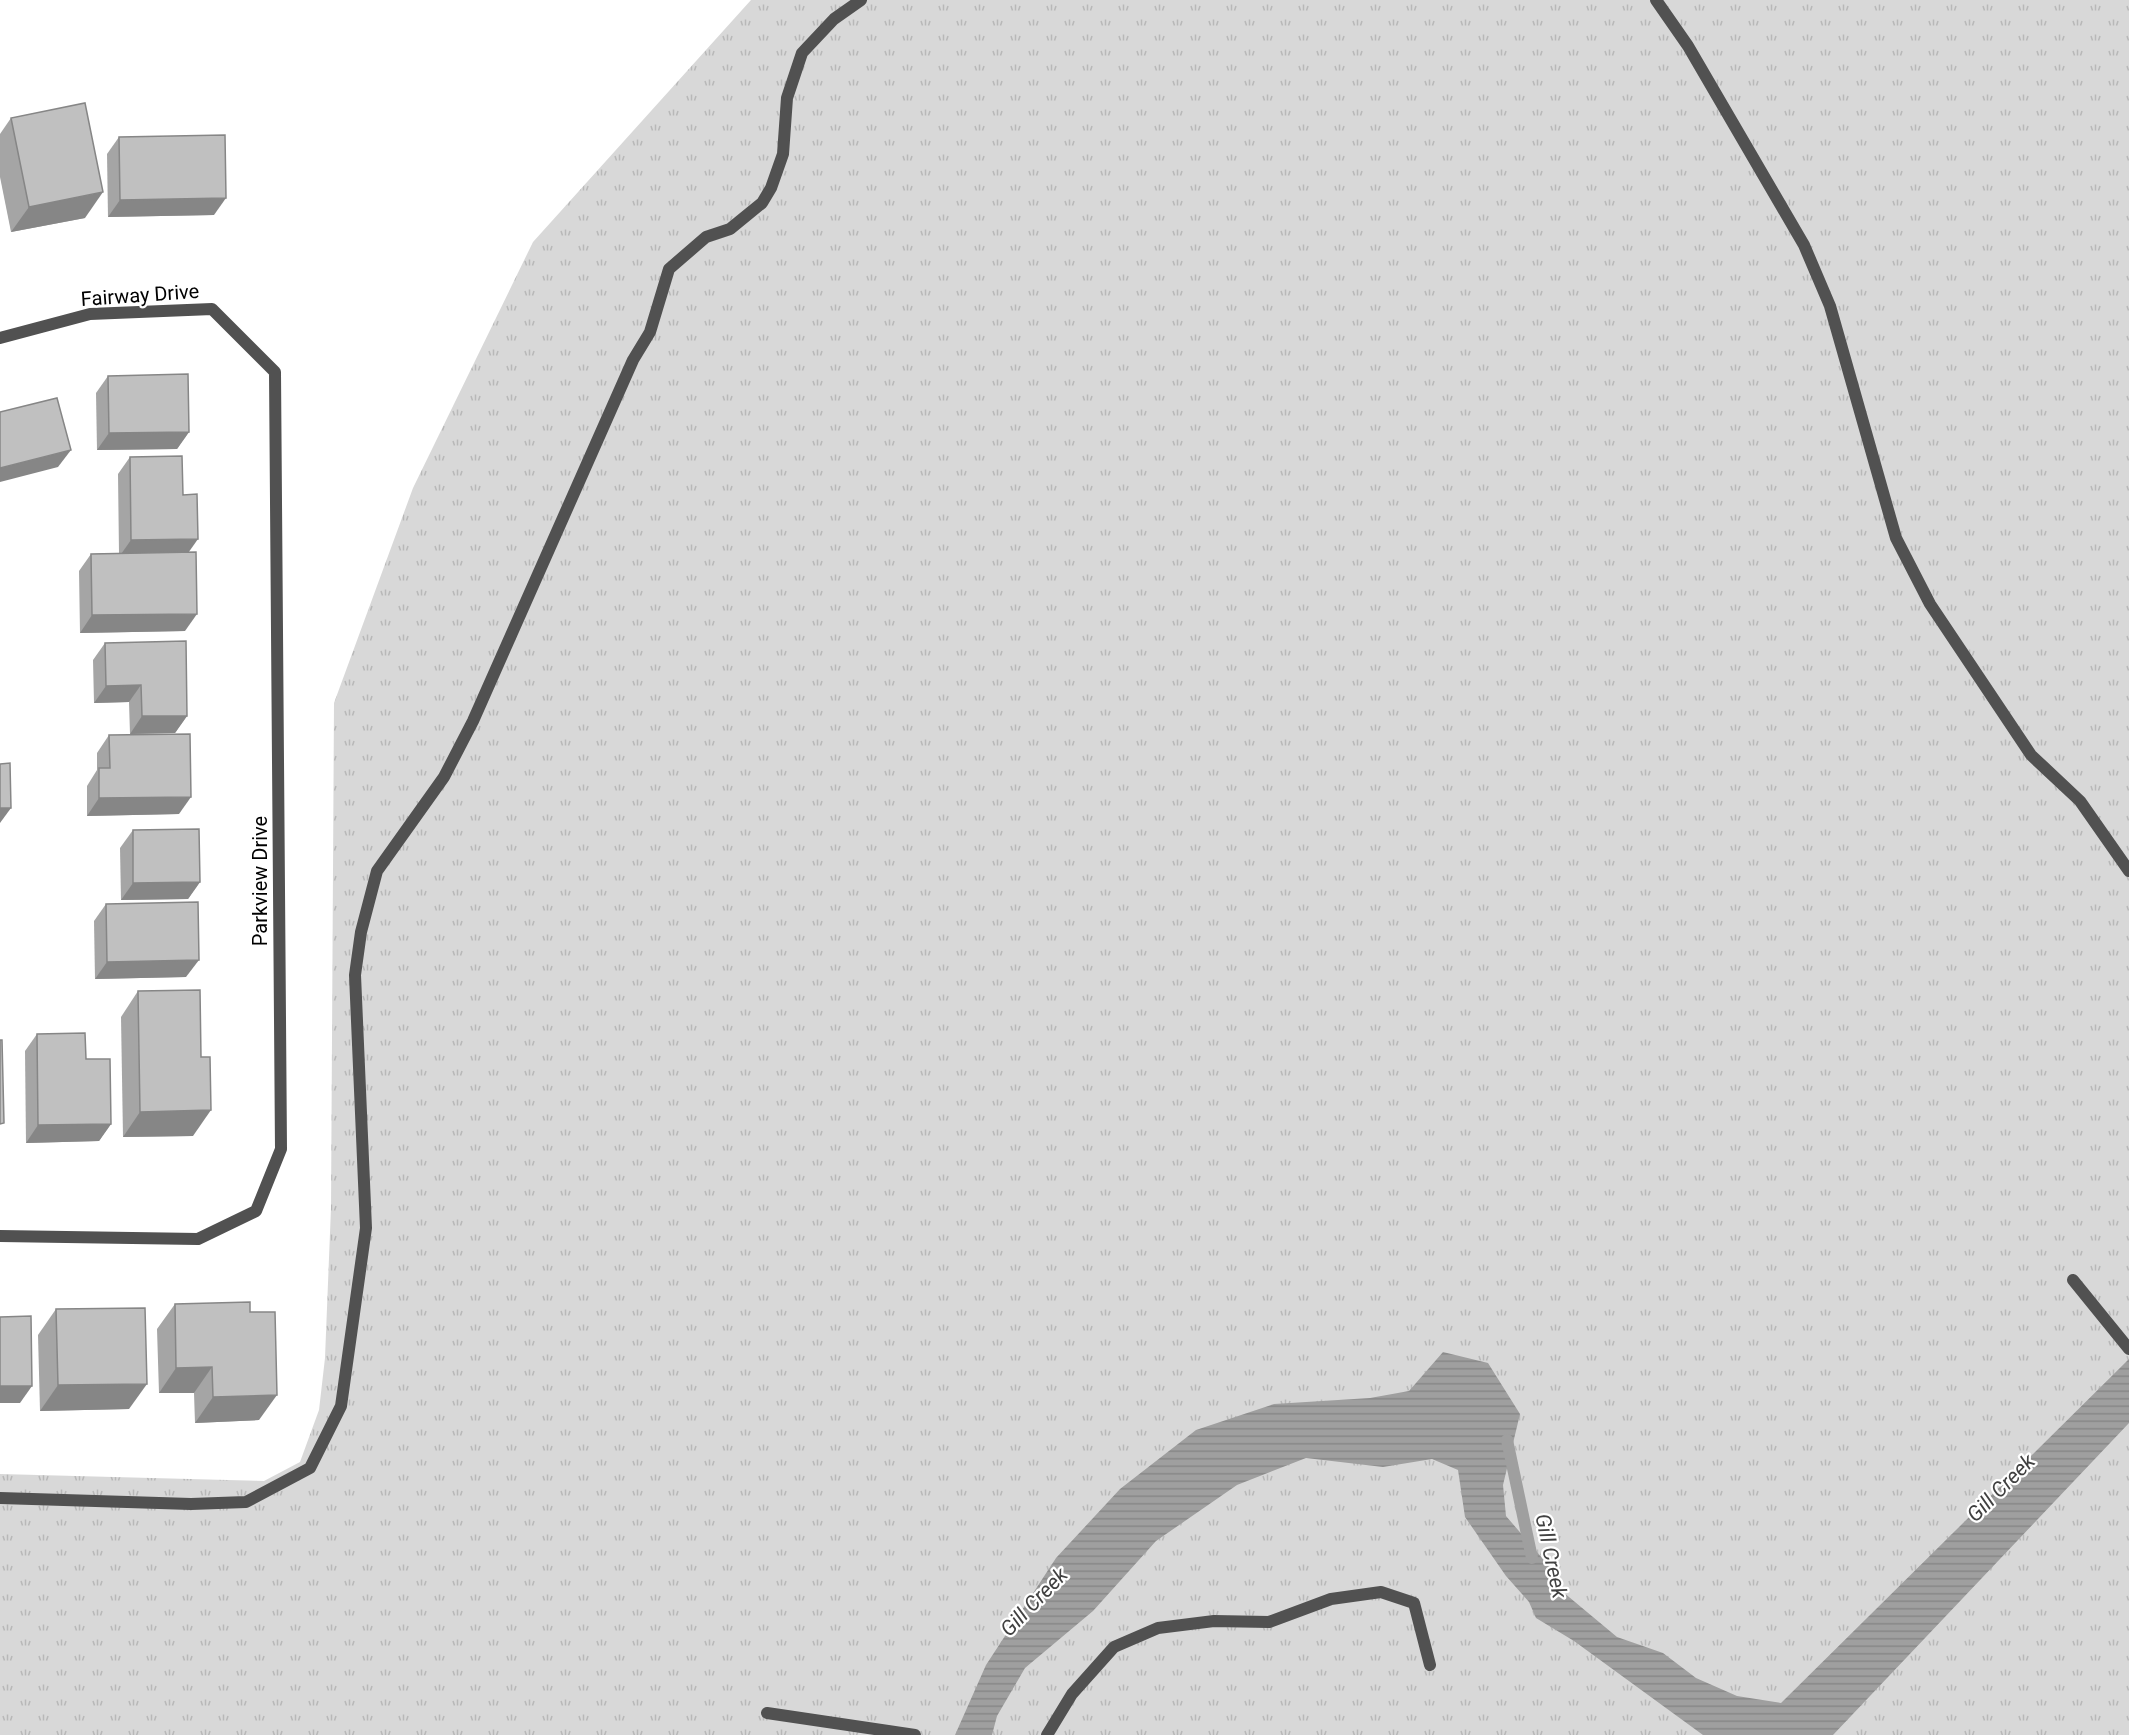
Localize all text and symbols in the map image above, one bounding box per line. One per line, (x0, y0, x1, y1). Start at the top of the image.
street label: Fairway Drive (80, 279, 200, 311)
street label: Parkview Drive (248, 816, 272, 946)
water label: Gill Creek (1962, 1449, 2040, 1527)
water label: Gill Creek (1530, 1512, 1572, 1601)
water label: Gill Creek (996, 1562, 1073, 1641)

